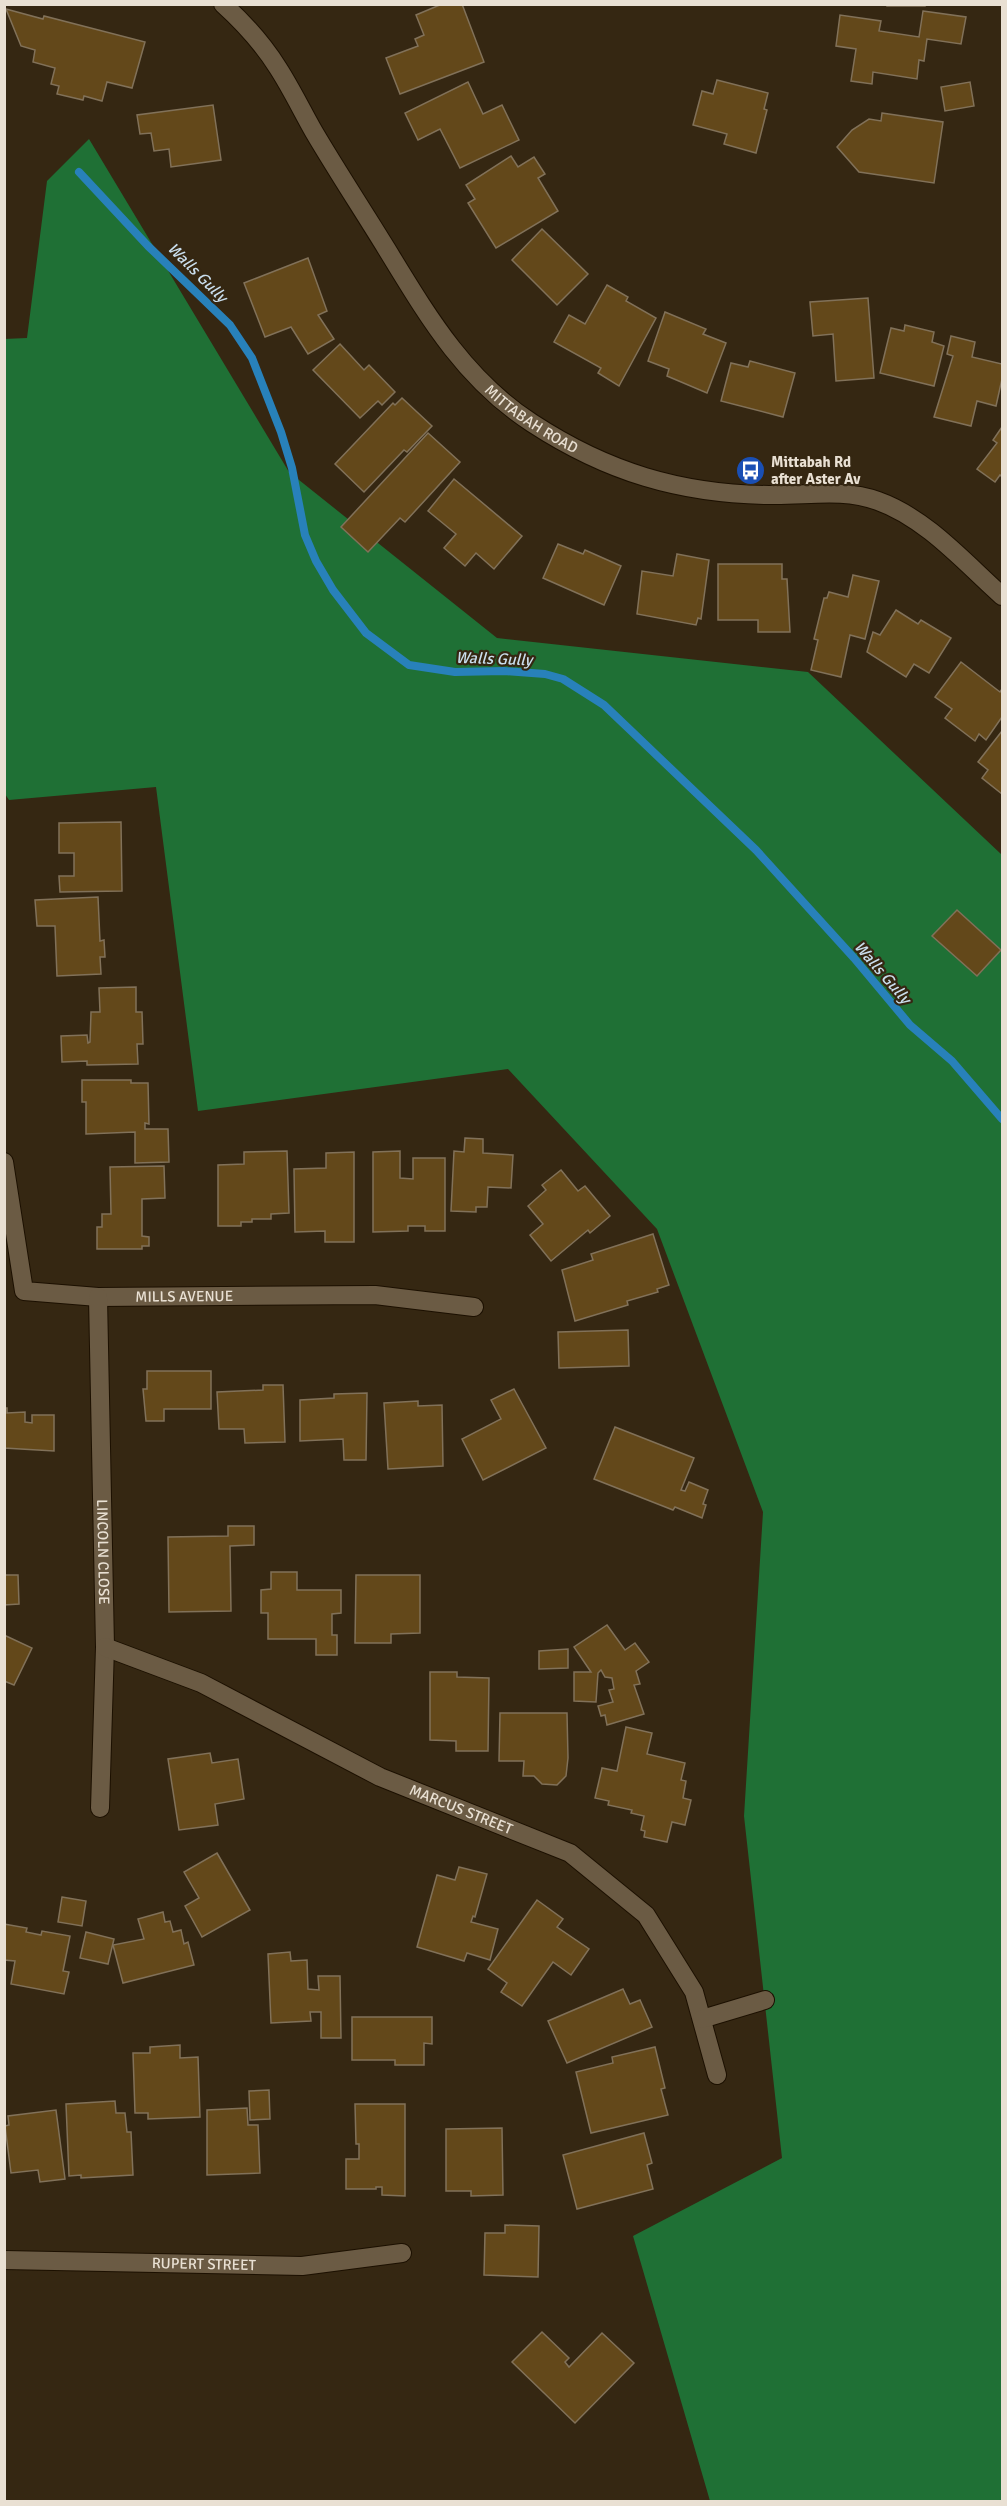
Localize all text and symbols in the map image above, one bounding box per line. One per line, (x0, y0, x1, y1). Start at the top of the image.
water label: Walls Gully (163, 239, 233, 309)
street label: MITTABAH ROAD (481, 381, 581, 457)
place label: Mittabah Rd after Aster Av (771, 453, 861, 488)
bus stop icon: Mittabah Rd after Aster Av (734, 455, 766, 487)
water label: Walls Gully (455, 648, 535, 670)
water label: Walls Gully (850, 937, 917, 1010)
street label: MILLS AVENUE (135, 1287, 233, 1306)
street label: LINCOLN CLOSE (93, 1499, 113, 1605)
street label: MARCUS STREET (407, 1781, 516, 1838)
street label: RUPERT STREET (152, 2254, 257, 2274)

